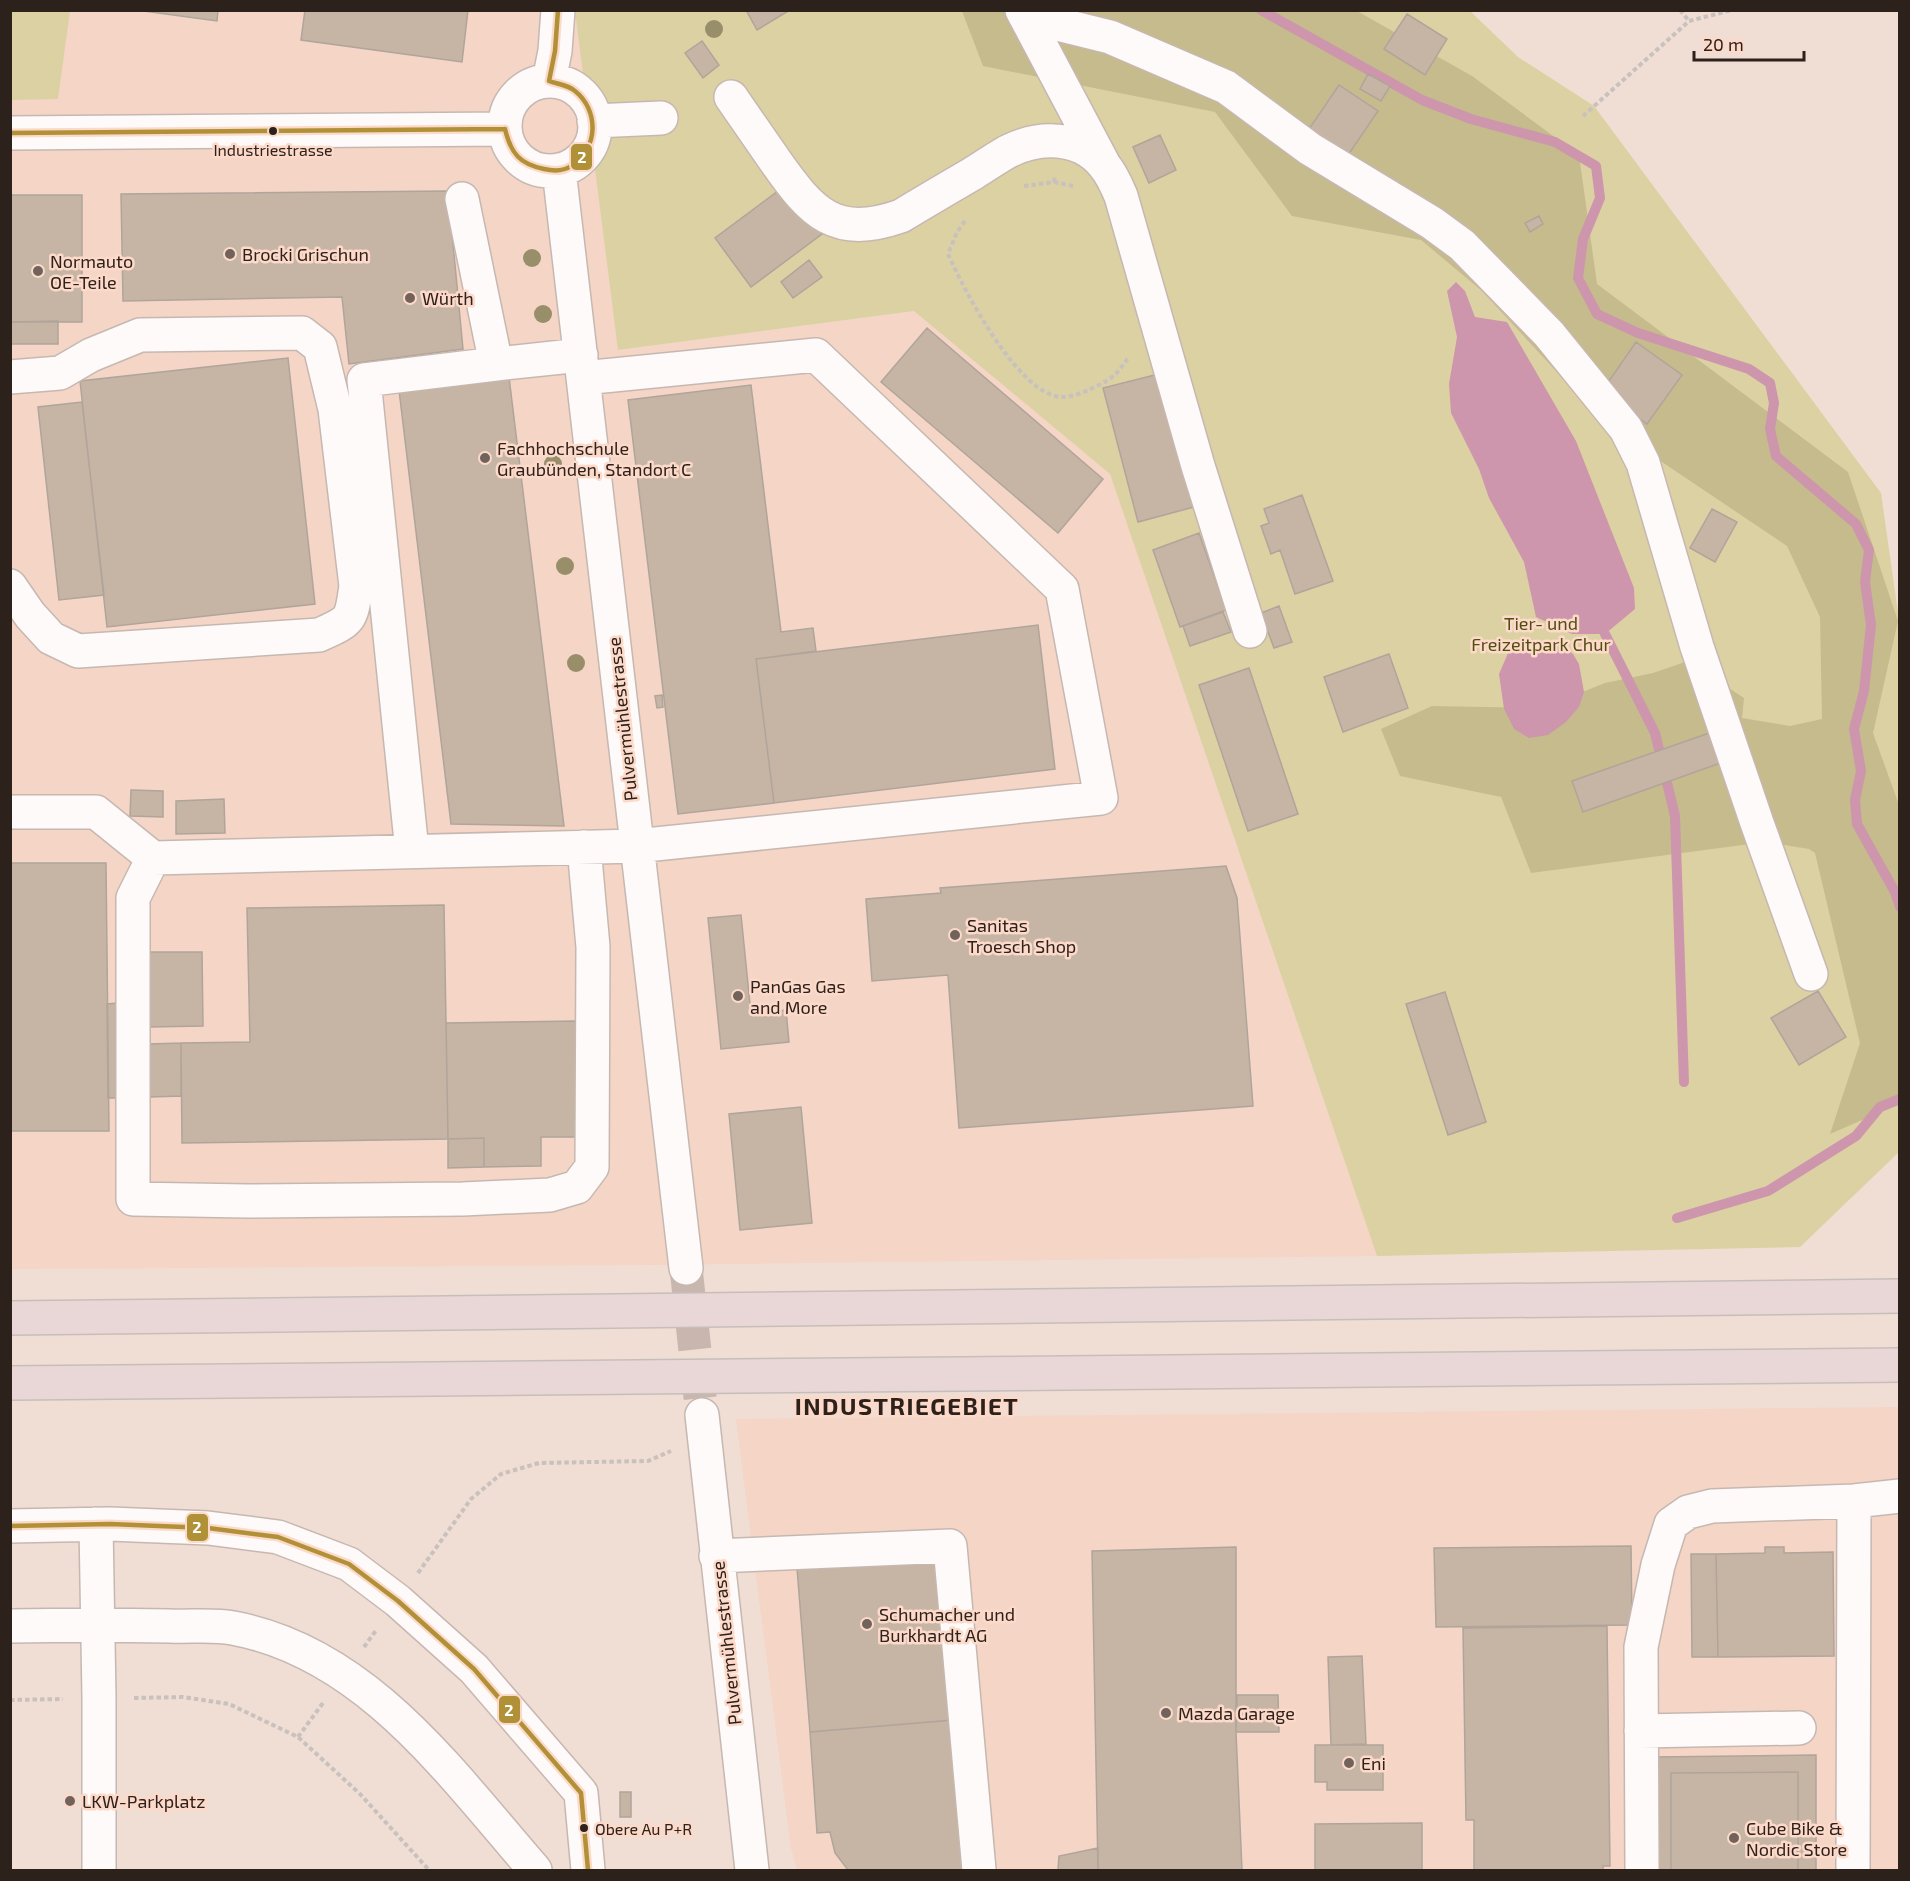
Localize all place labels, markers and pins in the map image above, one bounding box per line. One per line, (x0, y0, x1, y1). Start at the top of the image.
marker: Industriestrasse (267, 125, 279, 137)
place label: Industriestrasse (213, 140, 333, 159)
place label: Brocki Grischun (242, 243, 369, 265)
marker: Brocki Grischun (223, 247, 237, 261)
place label: Normauto OE-Teile (50, 250, 133, 293)
marker: Normauto OE-Teile (31, 264, 45, 278)
place label: Würth (422, 287, 474, 309)
marker: Würth (403, 291, 417, 305)
place label: Fachhochschule Graubünden, Standort C (497, 437, 691, 480)
marker: Fachhochschule Graubünden, Standort C (478, 451, 492, 465)
place label: Sanitas Troesch Shop (967, 914, 1076, 957)
marker: Sanitas Troesch Shop (948, 928, 962, 942)
place label: PanGas Gas and More (750, 975, 846, 1018)
marker: PanGas Gas and More (731, 989, 745, 1003)
place label: Schumacher und Burkhardt AG (879, 1603, 1015, 1646)
marker: Schumacher und Burkhardt AG (860, 1617, 874, 1631)
place label: Mazda Garage (1178, 1702, 1295, 1724)
marker: Mazda Garage (1159, 1706, 1173, 1720)
place label: Eni (1361, 1752, 1386, 1774)
marker: Eni (1342, 1756, 1356, 1770)
place label: LKW-Parkplatz (82, 1790, 205, 1812)
marker: LKW-Parkplatz (63, 1794, 77, 1808)
place label: Cube Bike & Nordic Store (1746, 1817, 1847, 1860)
place label: Obere Au P+R (595, 1819, 692, 1838)
marker: Obere Au P+R (578, 1822, 590, 1834)
marker: Cube Bike & Nordic Store (1727, 1831, 1741, 1845)

